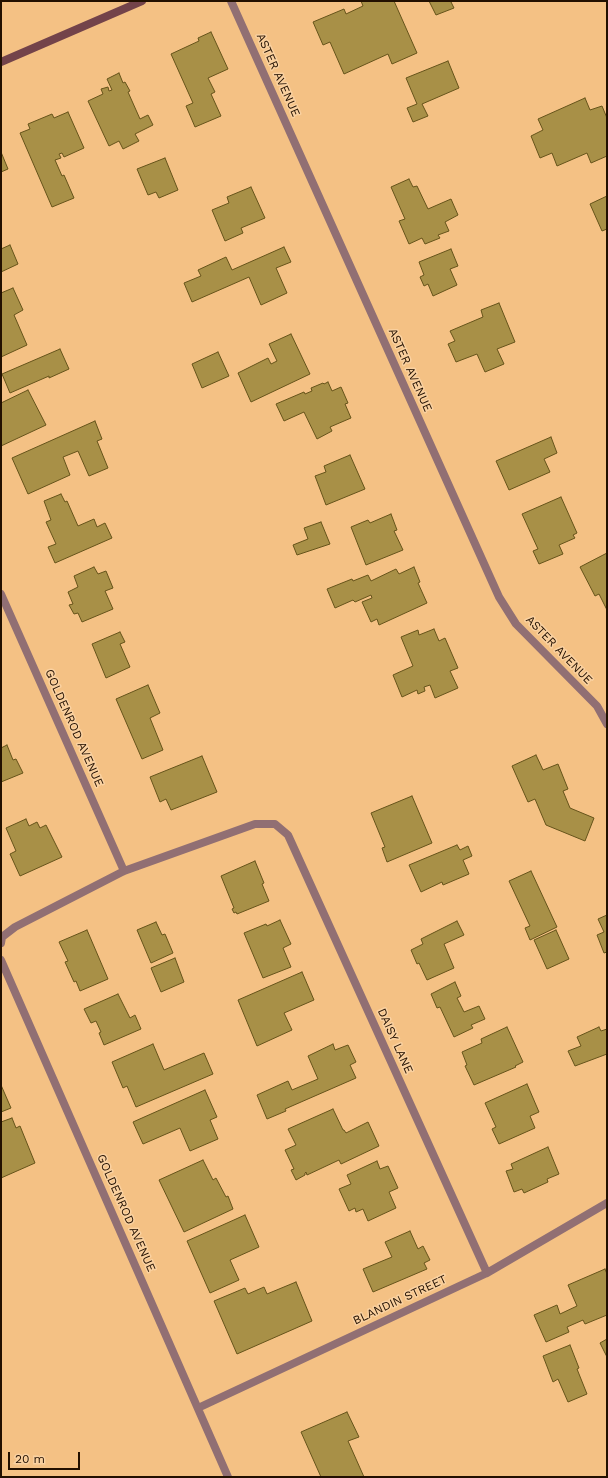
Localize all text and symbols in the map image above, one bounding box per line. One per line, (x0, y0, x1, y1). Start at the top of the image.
street label: ASTER AVENUE (253, 31, 303, 119)
street label: ASTER AVENUE (385, 326, 435, 414)
street label: ASTER AVENUE (523, 613, 595, 687)
street label: GOLDENROD AVENUE (42, 667, 106, 789)
street label: DAISY LANE (374, 1006, 416, 1076)
street label: GOLDENROD AVENUE (94, 1152, 158, 1274)
street label: BLANDIN STREET (351, 1272, 449, 1328)
scale bar (10, 1444, 82, 1470)
text: 20 m (15, 1452, 45, 1466)

